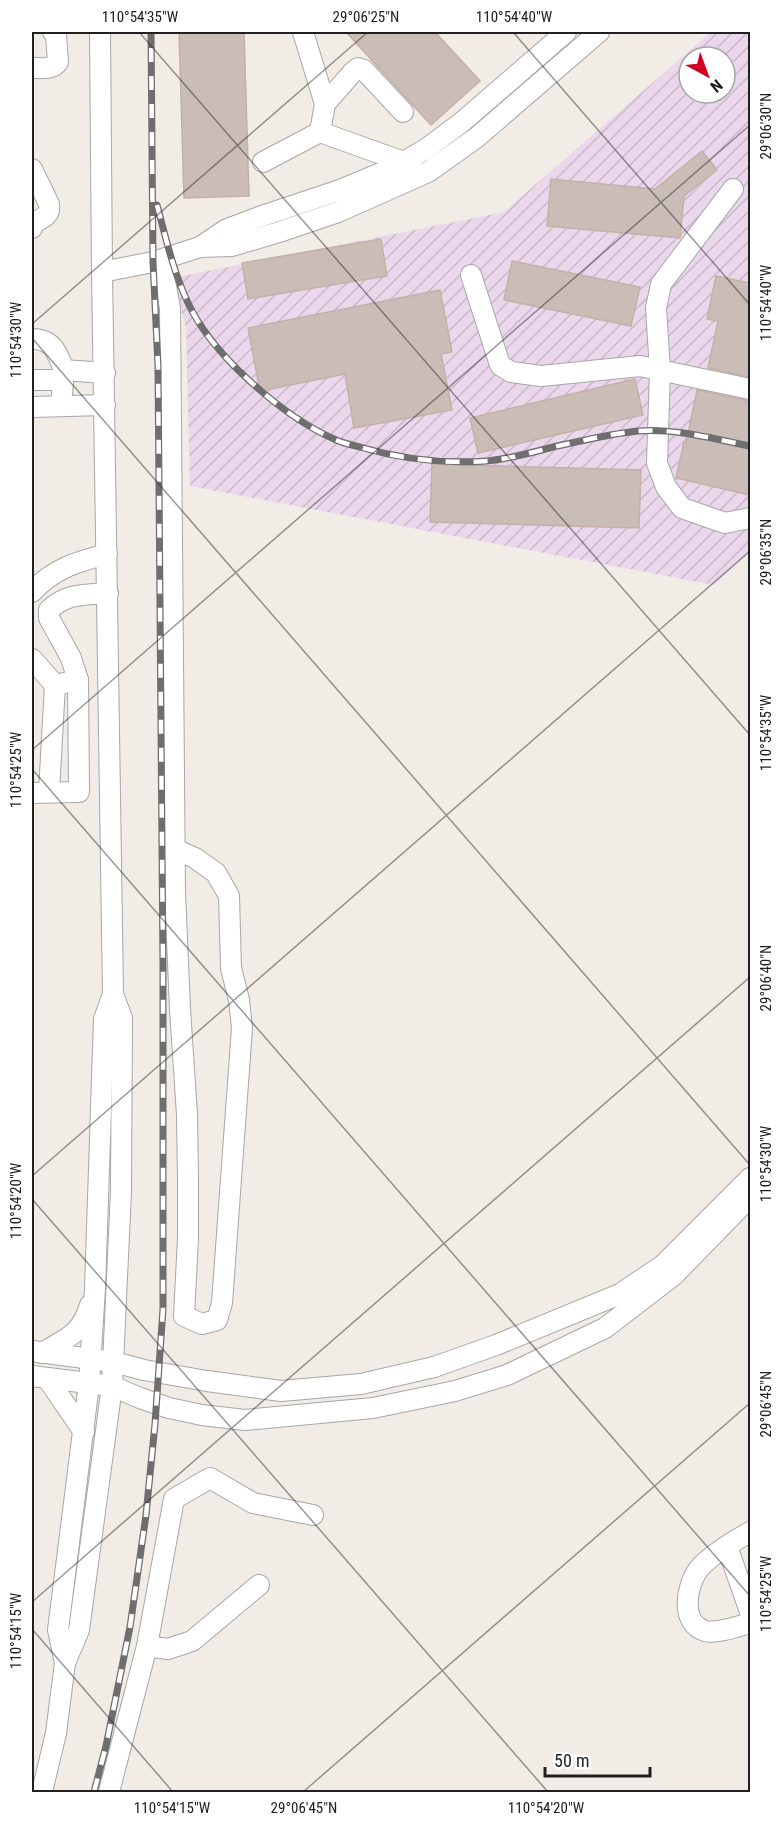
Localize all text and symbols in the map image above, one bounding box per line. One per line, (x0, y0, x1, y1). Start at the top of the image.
text: 110°54'35"W (102, 8, 179, 26)
text: 29°06'25"N (333, 8, 399, 26)
text: 110°54'40"W (476, 8, 553, 26)
north arrow (677, 45, 737, 105)
text: N (707, 76, 726, 96)
text: 29°06'30"N (757, 93, 775, 159)
text: 110°54'40"W (757, 264, 775, 341)
text: 110°54'30"W (7, 301, 25, 378)
text: 29°06'35"N (757, 519, 775, 585)
text: 110°54'35"W (757, 694, 775, 771)
text: 110°54'25"W (7, 731, 25, 808)
text: 29°06'40"N (757, 945, 775, 1011)
text: 110°54'30"W (757, 1125, 775, 1202)
text: 110°54'20"W (7, 1162, 25, 1239)
text: 29°06'45"N (757, 1371, 775, 1437)
text: 110°54'25"W (757, 1555, 775, 1632)
text: 110°54'15"W (7, 1592, 25, 1669)
scale bar (545, 1740, 650, 1778)
text: 50 m (554, 1750, 589, 1771)
text: 110°54'15"W (134, 1799, 211, 1817)
text: 29°06'45"N (271, 1799, 337, 1817)
text: 110°54'20"W (508, 1799, 585, 1817)

